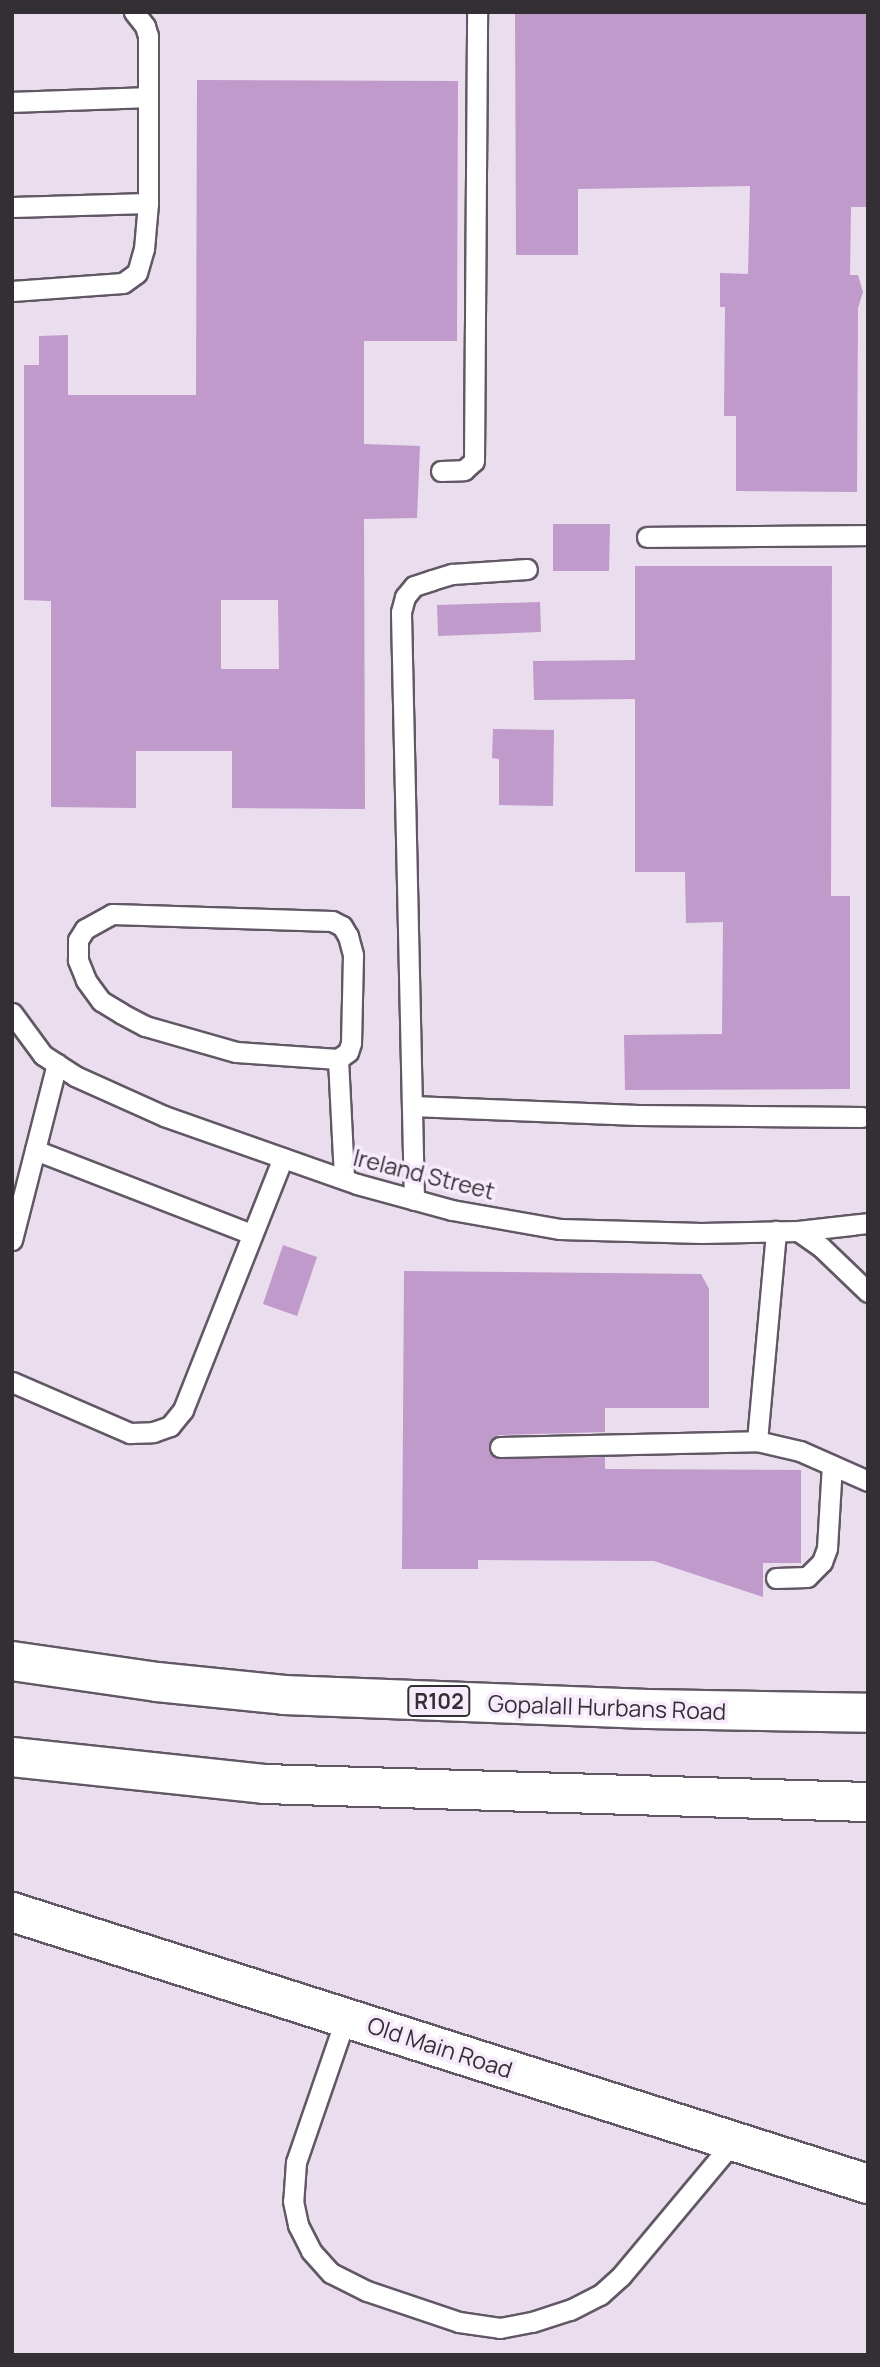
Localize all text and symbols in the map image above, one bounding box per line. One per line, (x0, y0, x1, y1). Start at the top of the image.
street label: Ireland Street (351, 1143, 497, 1205)
road number: R102 (406, 1684, 472, 1718)
street label: Gopalall Hurbans Road (487, 1689, 727, 1725)
street label: Old Main Road (364, 2011, 516, 2083)

